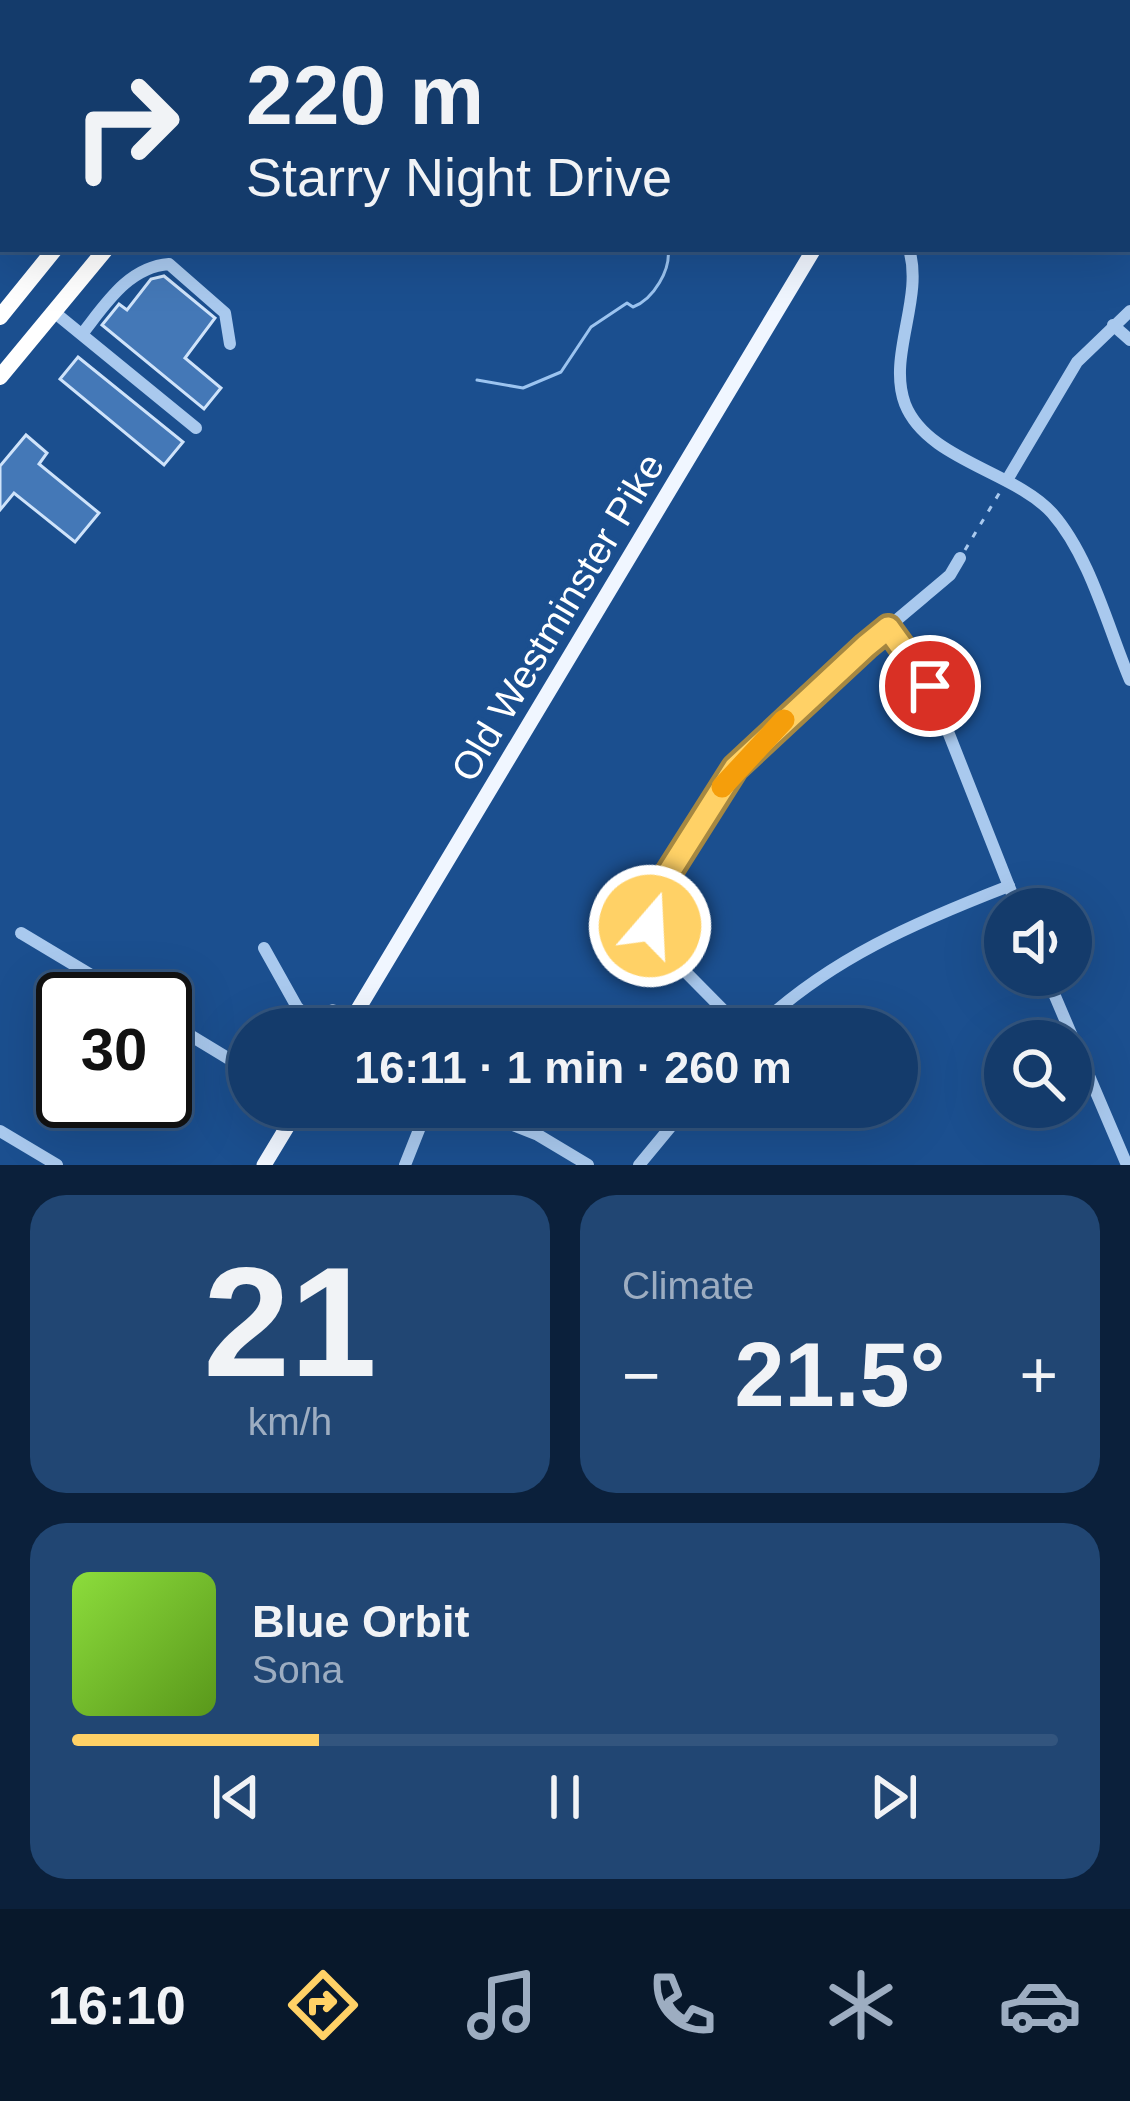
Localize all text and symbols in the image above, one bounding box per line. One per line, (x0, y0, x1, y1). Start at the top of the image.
icon: right (48, 48, 204, 204)
text: 220 m (246, 48, 484, 142)
text: Starry Night Drive (246, 147, 672, 207)
street label: Old Westminster Pike (443, 446, 672, 789)
pin (879, 635, 981, 737)
icon: arrive (897, 653, 963, 719)
position arrow (587, 863, 713, 989)
map controls (984, 888, 1092, 1128)
button: sound (984, 888, 1092, 996)
speed limit sign: 30 (36, 972, 192, 1128)
button: search (984, 1020, 1092, 1128)
text: 16:11 · 1 min · 260 m (354, 1042, 792, 1093)
text: 21 (203, 1235, 377, 1409)
text: Climate (622, 1264, 754, 1307)
text: 21.5° (734, 1325, 946, 1425)
text: − (622, 1338, 661, 1412)
text: + (1019, 1338, 1058, 1412)
text: km/h (248, 1400, 332, 1443)
text: Blue Orbit (252, 1596, 470, 1647)
text: Sona (252, 1648, 343, 1691)
icon: previous (203, 1764, 269, 1830)
icon: pause (532, 1764, 598, 1830)
icon: next (861, 1764, 927, 1830)
icon: directions (281, 1963, 365, 2047)
icon: music (460, 1963, 544, 2047)
icon: phone (640, 1963, 724, 2047)
icon: climate (819, 1963, 903, 2047)
icon: car (998, 1963, 1082, 2047)
text: 16:10 (48, 1975, 186, 2035)

